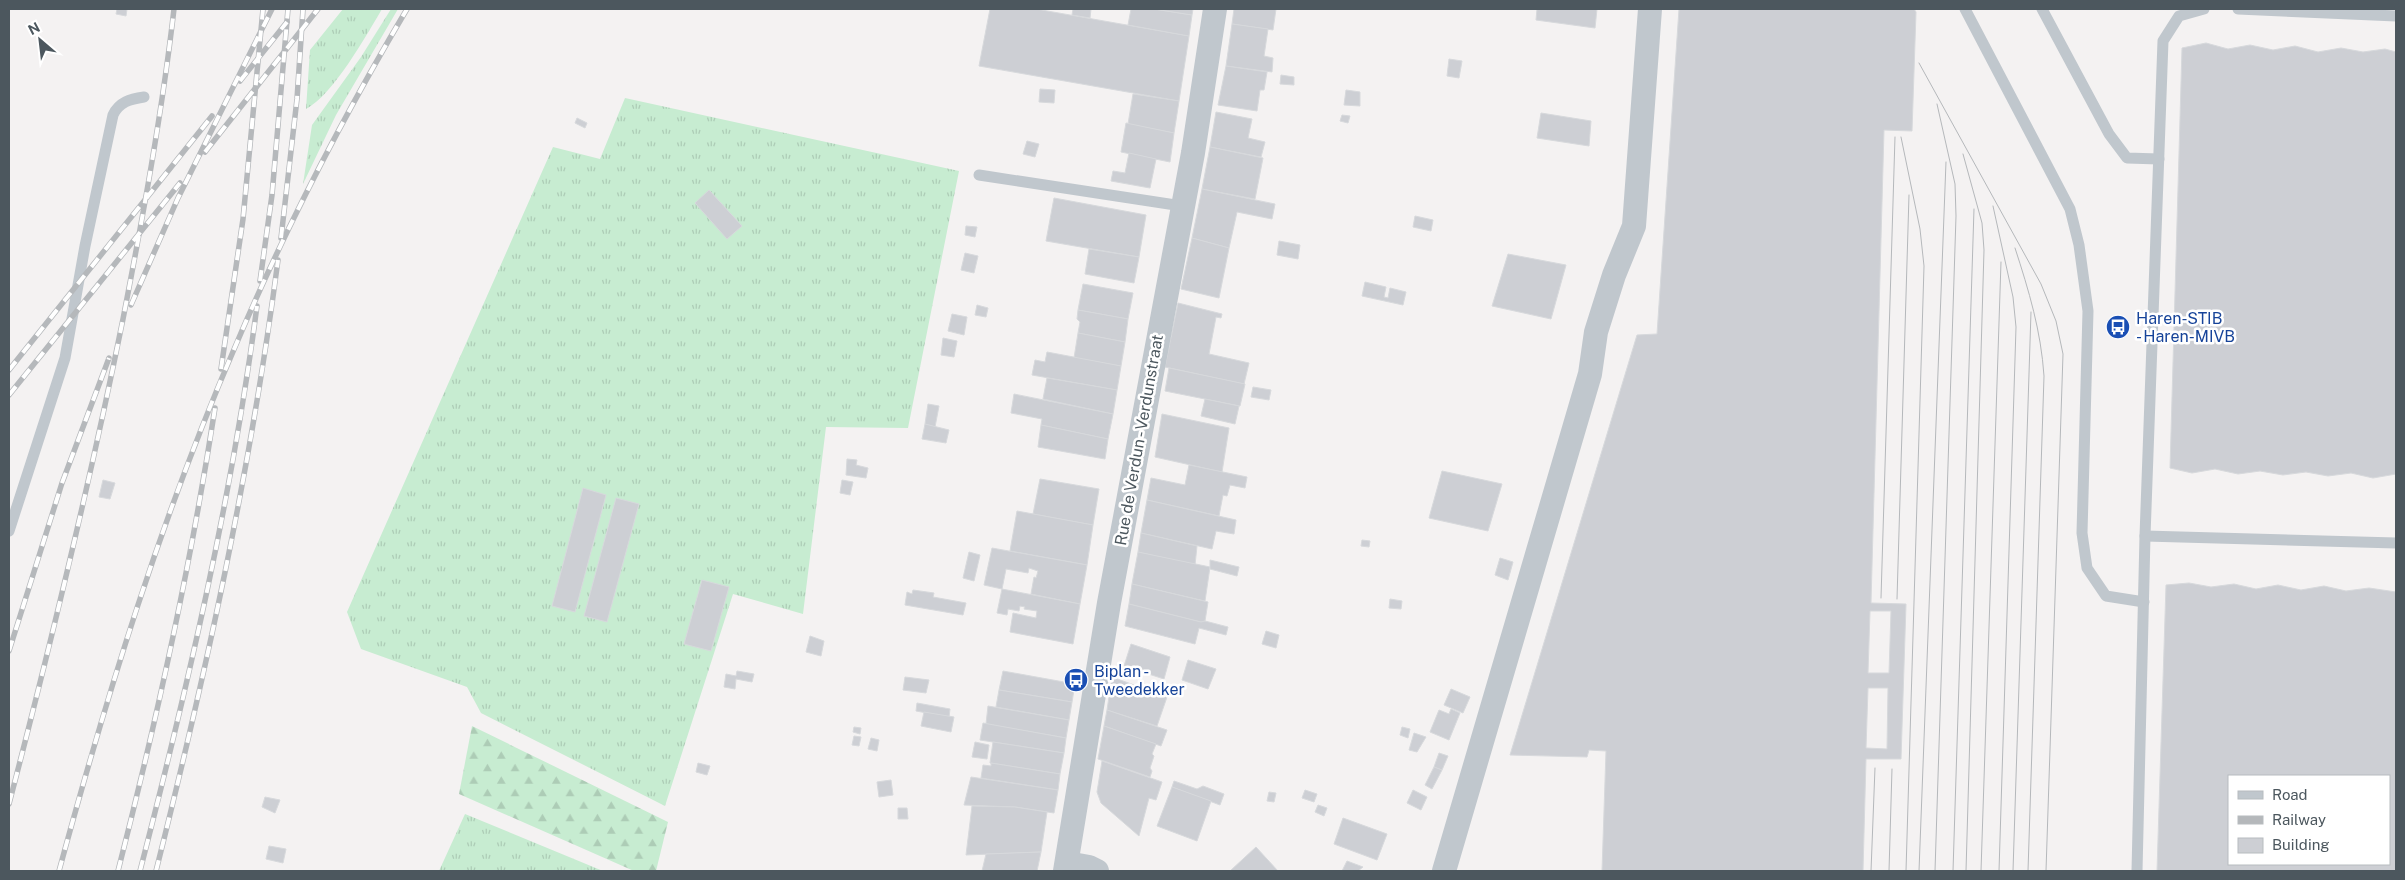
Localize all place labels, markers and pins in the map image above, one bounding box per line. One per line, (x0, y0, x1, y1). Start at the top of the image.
place label: Haren-STIB - Haren-MIVB (2136, 309, 2235, 346)
bus stop icon: Haren-STIB - Haren-MIVB (2105, 314, 2131, 340)
place label: Biplan - Tweedekker (1094, 662, 1185, 699)
bus stop icon: Biplan - Tweedekker (1063, 667, 1089, 693)

